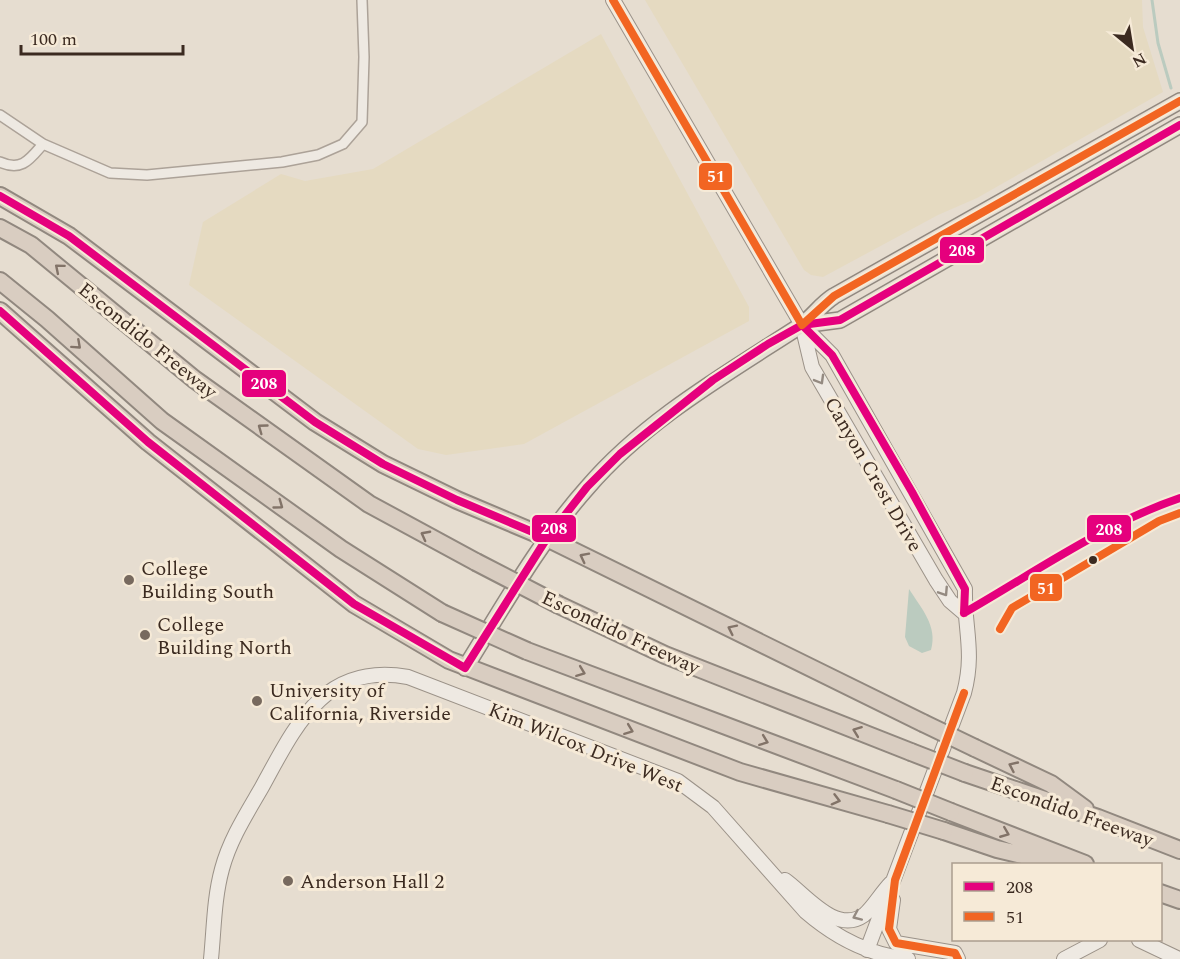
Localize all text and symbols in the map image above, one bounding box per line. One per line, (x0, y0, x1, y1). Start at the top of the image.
scale bar (21, 18, 183, 56)
north arrow (1102, 18, 1162, 78)
text: 100 m (30, 26, 77, 53)
text: N (1127, 46, 1151, 74)
line badge: 51 (698, 162, 733, 191)
text: 51 (707, 165, 725, 189)
line badge: 208 (939, 236, 985, 264)
text: 208 (949, 239, 975, 263)
one-way arrow (55, 265, 66, 276)
street label: Escondido Freeway (71, 275, 225, 407)
one-way arrow (70, 338, 81, 349)
line badge: 208 (241, 369, 287, 398)
text: 208 (251, 372, 277, 396)
one-way arrow (812, 374, 824, 384)
street label: Canyon Crest Drive (817, 391, 930, 558)
one-way arrow (257, 424, 268, 435)
one-way arrow (273, 498, 284, 509)
line badge: 208 (531, 514, 577, 543)
line badge: 208 (1086, 514, 1132, 543)
text: 208 (541, 517, 567, 541)
text: 208 (1096, 518, 1122, 542)
one-way arrow (421, 531, 431, 542)
one-way arrow (580, 553, 591, 564)
place label: College Building South (141, 554, 274, 607)
unlabelled marker (1087, 554, 1099, 566)
marker: College Building South (122, 573, 136, 587)
line badge: 51 (1029, 573, 1063, 602)
text: 51 (1037, 577, 1055, 601)
street label: Escondido Freeway (537, 583, 706, 683)
one-way arrow (937, 586, 948, 597)
place label: College Building North (157, 610, 292, 663)
one-way arrow (727, 625, 738, 636)
marker: College Building North (138, 628, 152, 642)
one-way arrow (575, 665, 586, 677)
place label: University of California, Riverside (269, 676, 451, 729)
marker: University of California, Riverside (250, 694, 264, 708)
street label: Kim Wilcox Drive West (484, 695, 688, 801)
one-way arrow (623, 723, 634, 735)
one-way arrow (852, 725, 863, 738)
one-way arrow (758, 734, 769, 746)
one-way arrow (1008, 761, 1019, 773)
street label: Escondido Freeway (986, 769, 1159, 856)
one-way arrow (831, 792, 841, 805)
one-way arrow (999, 826, 1010, 838)
legend (952, 863, 1162, 941)
place label: Anderson Hall 2 (300, 867, 444, 897)
marker: Anderson Hall 2 (281, 874, 295, 888)
text: 208 (1006, 874, 1033, 901)
text: 51 (1006, 904, 1024, 931)
one-way arrow (852, 909, 863, 921)

